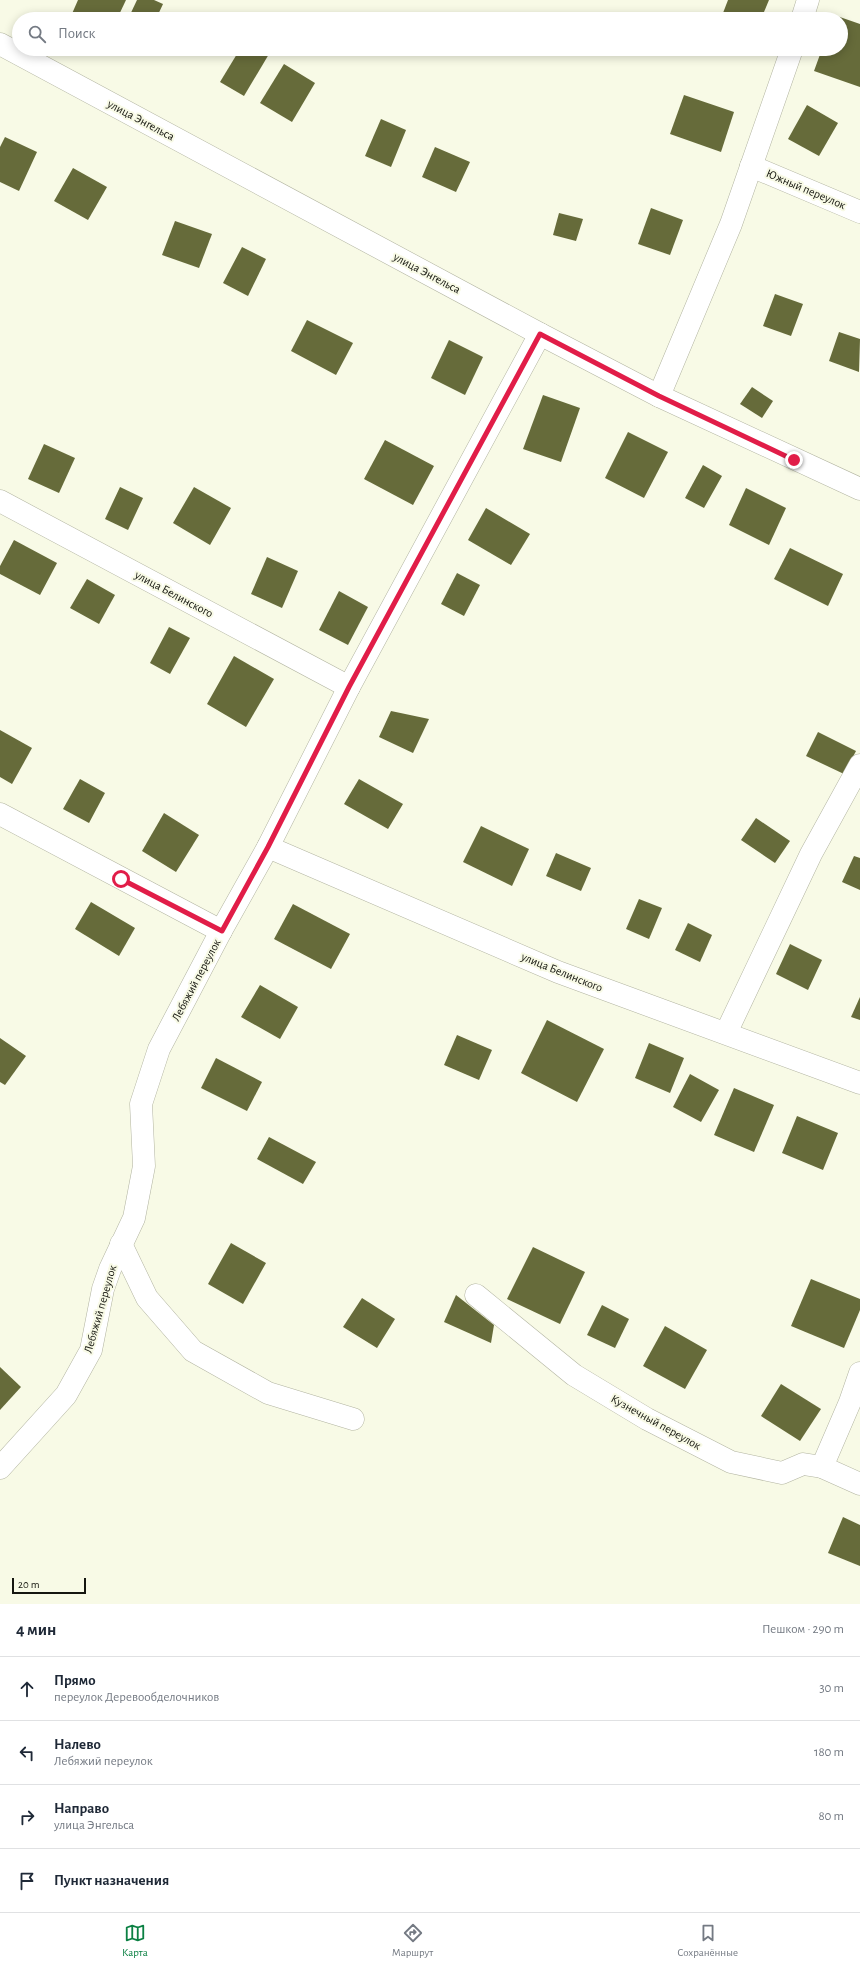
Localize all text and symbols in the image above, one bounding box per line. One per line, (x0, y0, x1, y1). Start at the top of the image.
search box (12, 12, 848, 56)
icon: search (26, 23, 48, 45)
text: Поиск (58, 26, 96, 41)
street label: улица Энгельса (104, 97, 177, 144)
street label: Южный переулок (764, 167, 848, 212)
street label: улица Энгельса (390, 250, 463, 297)
route end (785, 451, 803, 469)
street label: улица Белинского (132, 568, 215, 621)
route start (112, 870, 130, 888)
street label: Лебяжий переулок (169, 937, 224, 1023)
street label: улица Белинского (518, 950, 605, 995)
street label: Лебяжий переулок (82, 1263, 119, 1355)
street label: Кузнечный переулок (609, 1392, 703, 1453)
scale bar (12, 1576, 86, 1595)
text: 20 m (18, 1579, 39, 1590)
text: 4 мин (16, 1621, 56, 1638)
text: Пешком · 290 m (762, 1623, 844, 1636)
text: Прямо (54, 1673, 96, 1688)
icon: ahead (16, 1678, 38, 1700)
text: 30 m (819, 1682, 844, 1695)
text: переулок Деревообделочников (54, 1691, 219, 1704)
text: Налево (54, 1737, 101, 1752)
icon: left (16, 1742, 38, 1764)
text: 180 m (814, 1746, 844, 1759)
text: Лебяжий переулок (54, 1755, 153, 1768)
text: Направо (54, 1801, 109, 1816)
icon: right (16, 1806, 38, 1828)
text: 80 m (818, 1810, 844, 1823)
text: улица Энгельса (54, 1819, 134, 1832)
icon: arrive (16, 1870, 38, 1892)
text: Пункт назначения (54, 1873, 169, 1888)
tab: Карта (122, 1922, 148, 1959)
tab: Маршрут (392, 1922, 433, 1959)
tab: Сохранённые (677, 1922, 738, 1959)

